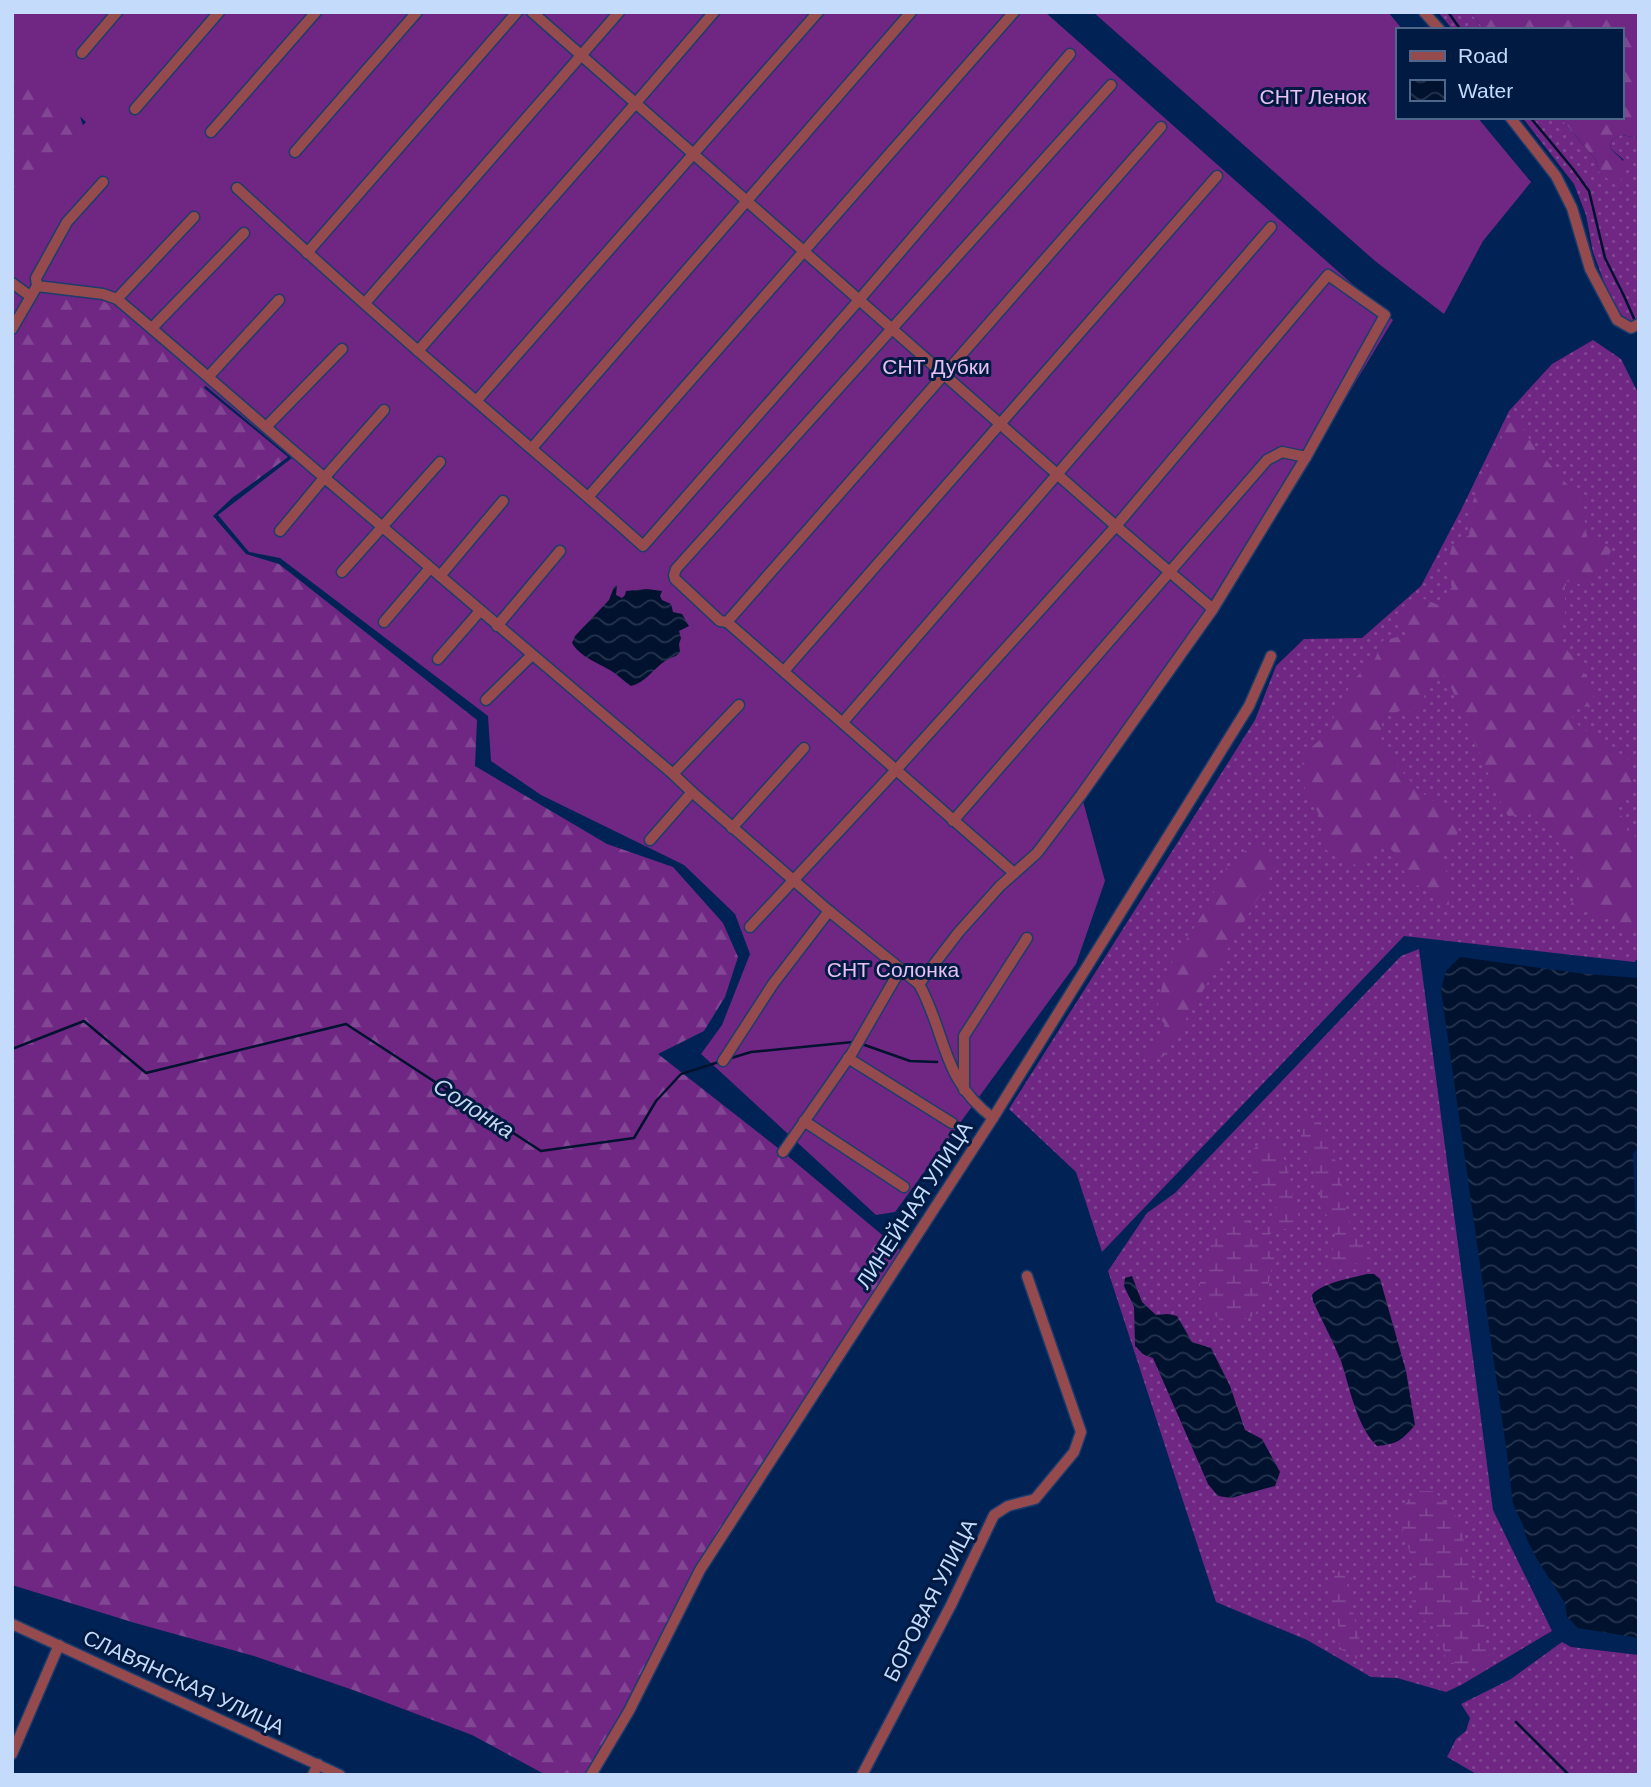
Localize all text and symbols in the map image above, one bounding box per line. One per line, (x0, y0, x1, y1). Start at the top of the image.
legend (1396, 28, 1623, 119)
text: Road (1458, 44, 1508, 67)
text: Water (1458, 79, 1513, 102)
park label: СНТ Ленок (1260, 85, 1367, 108)
park label: СНТ Дубки (882, 355, 990, 378)
park label: СНТ Солонка (827, 958, 960, 981)
water label: Солонка (429, 1072, 519, 1144)
street label: ЛИНЕЙНАЯ УЛИЦА (851, 1117, 977, 1293)
street label: БОРОВАЯ УЛИЦА (879, 1515, 981, 1685)
street label: СЛАВЯНСКАЯ УЛИЦА (80, 1625, 288, 1739)

